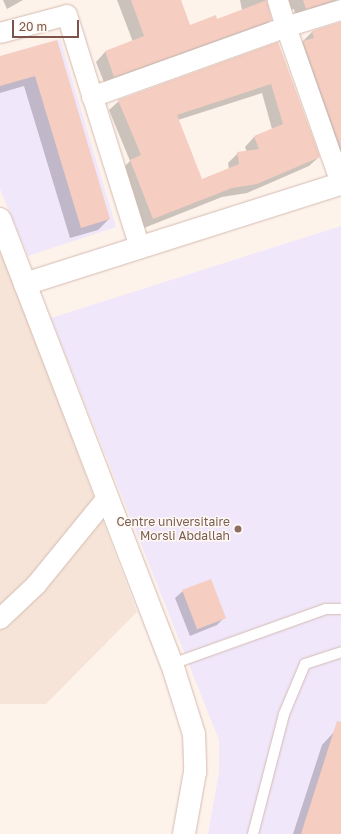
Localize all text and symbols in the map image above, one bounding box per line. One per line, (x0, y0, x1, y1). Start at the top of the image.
scale bar (14, 12, 81, 38)
text: 20 m (19, 19, 47, 34)
place label: Centre universitaire Morsli Abdallah (116, 515, 230, 543)
marker: Centre universitaire Morsli Abdallah (233, 524, 243, 534)

